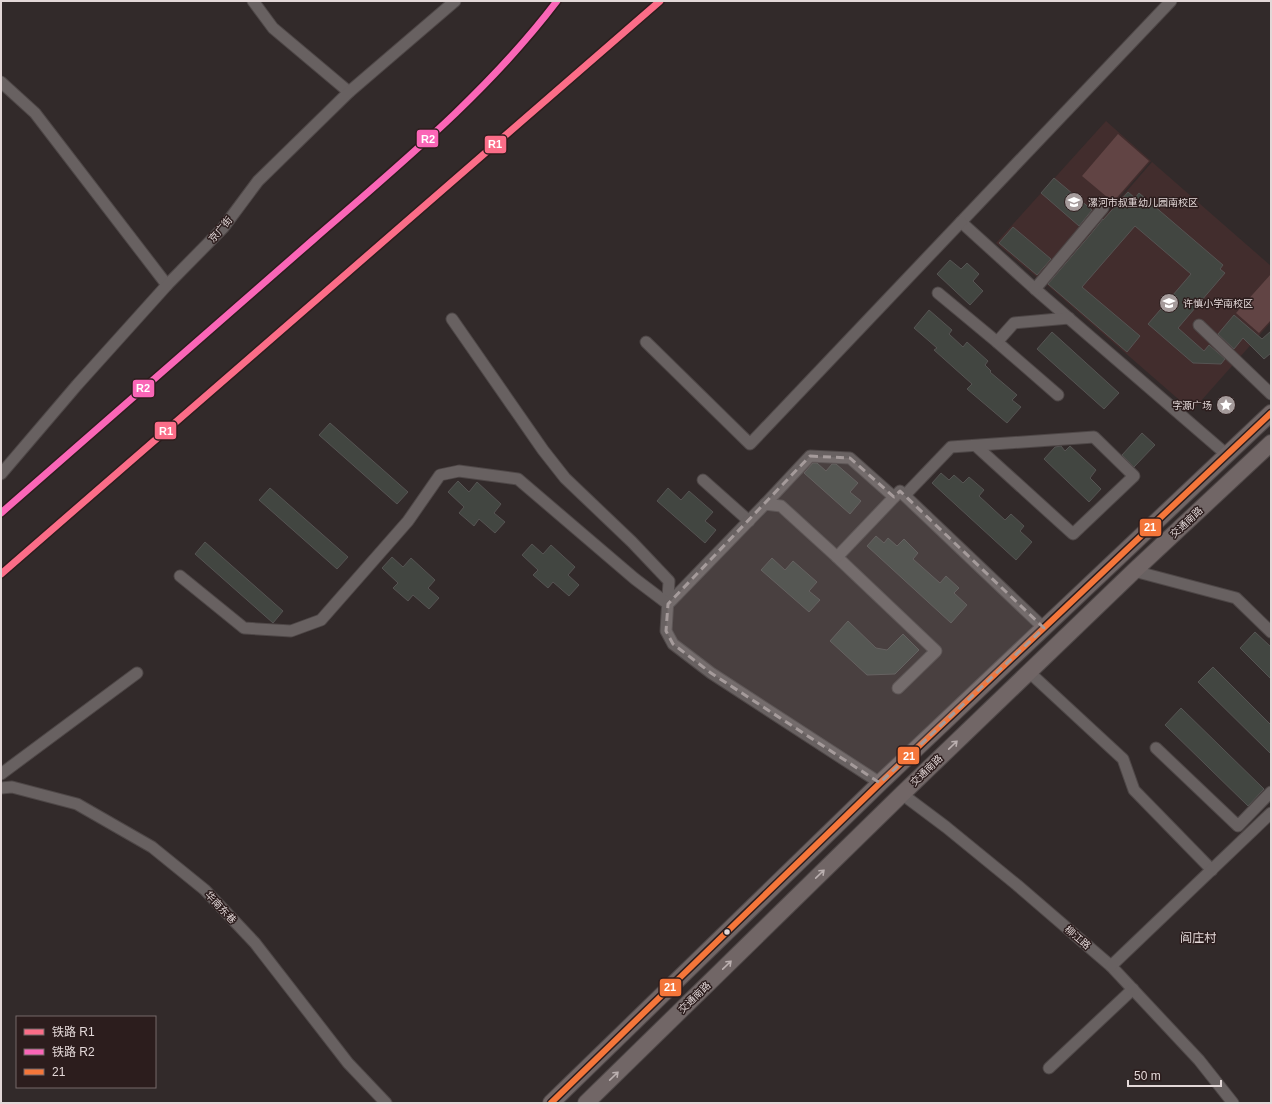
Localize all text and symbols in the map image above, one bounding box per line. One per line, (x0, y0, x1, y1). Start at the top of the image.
line badge: R2 (416, 129, 439, 148)
text: R2 (421, 133, 435, 145)
line badge: R1 (484, 135, 507, 154)
text: R1 (488, 138, 502, 150)
school or university icon: 漯河市叔重幼儿园南校区 (1063, 191, 1085, 213)
place label: 漯河市叔重幼儿园南校区 (1088, 197, 1198, 208)
street label: 京广街 (206, 214, 234, 244)
school or university icon: 许慎小学南校区 (1158, 292, 1180, 314)
place label: 许慎小学南校区 (1183, 298, 1253, 309)
line badge: R2 (132, 379, 155, 398)
text: R2 (136, 382, 150, 394)
place icon: 字源广场 (1215, 394, 1237, 416)
place label: 字源广场 (1172, 400, 1212, 411)
line badge: R1 (154, 421, 177, 440)
text: R1 (159, 425, 173, 437)
street label: 交通南路 (1168, 505, 1205, 540)
line badge: 21 (1139, 518, 1162, 537)
text: 21 (1144, 521, 1156, 533)
one-way arrow (948, 740, 958, 749)
line badge: 21 (897, 746, 920, 765)
text: 21 (903, 750, 915, 762)
street label: 交通南路 (908, 753, 945, 788)
one-way arrow (815, 869, 825, 879)
street label: 华南东巷 (203, 889, 238, 926)
street label: 柳江路 (1063, 923, 1093, 951)
unlabelled marker (722, 927, 732, 937)
district label: 阎庄村 (1180, 931, 1217, 945)
one-way arrow (722, 960, 732, 970)
line badge: 21 (659, 978, 682, 997)
street label: 交通南路 (676, 980, 713, 1015)
text: 21 (664, 981, 676, 993)
legend (16, 1016, 156, 1088)
text: 铁路 R1 (52, 1025, 95, 1039)
text: 铁路 R2 (52, 1045, 95, 1059)
scale bar (1128, 1062, 1221, 1088)
text: 21 (52, 1065, 66, 1079)
text: 50 m (1134, 1069, 1161, 1083)
one-way arrow (609, 1071, 619, 1081)

